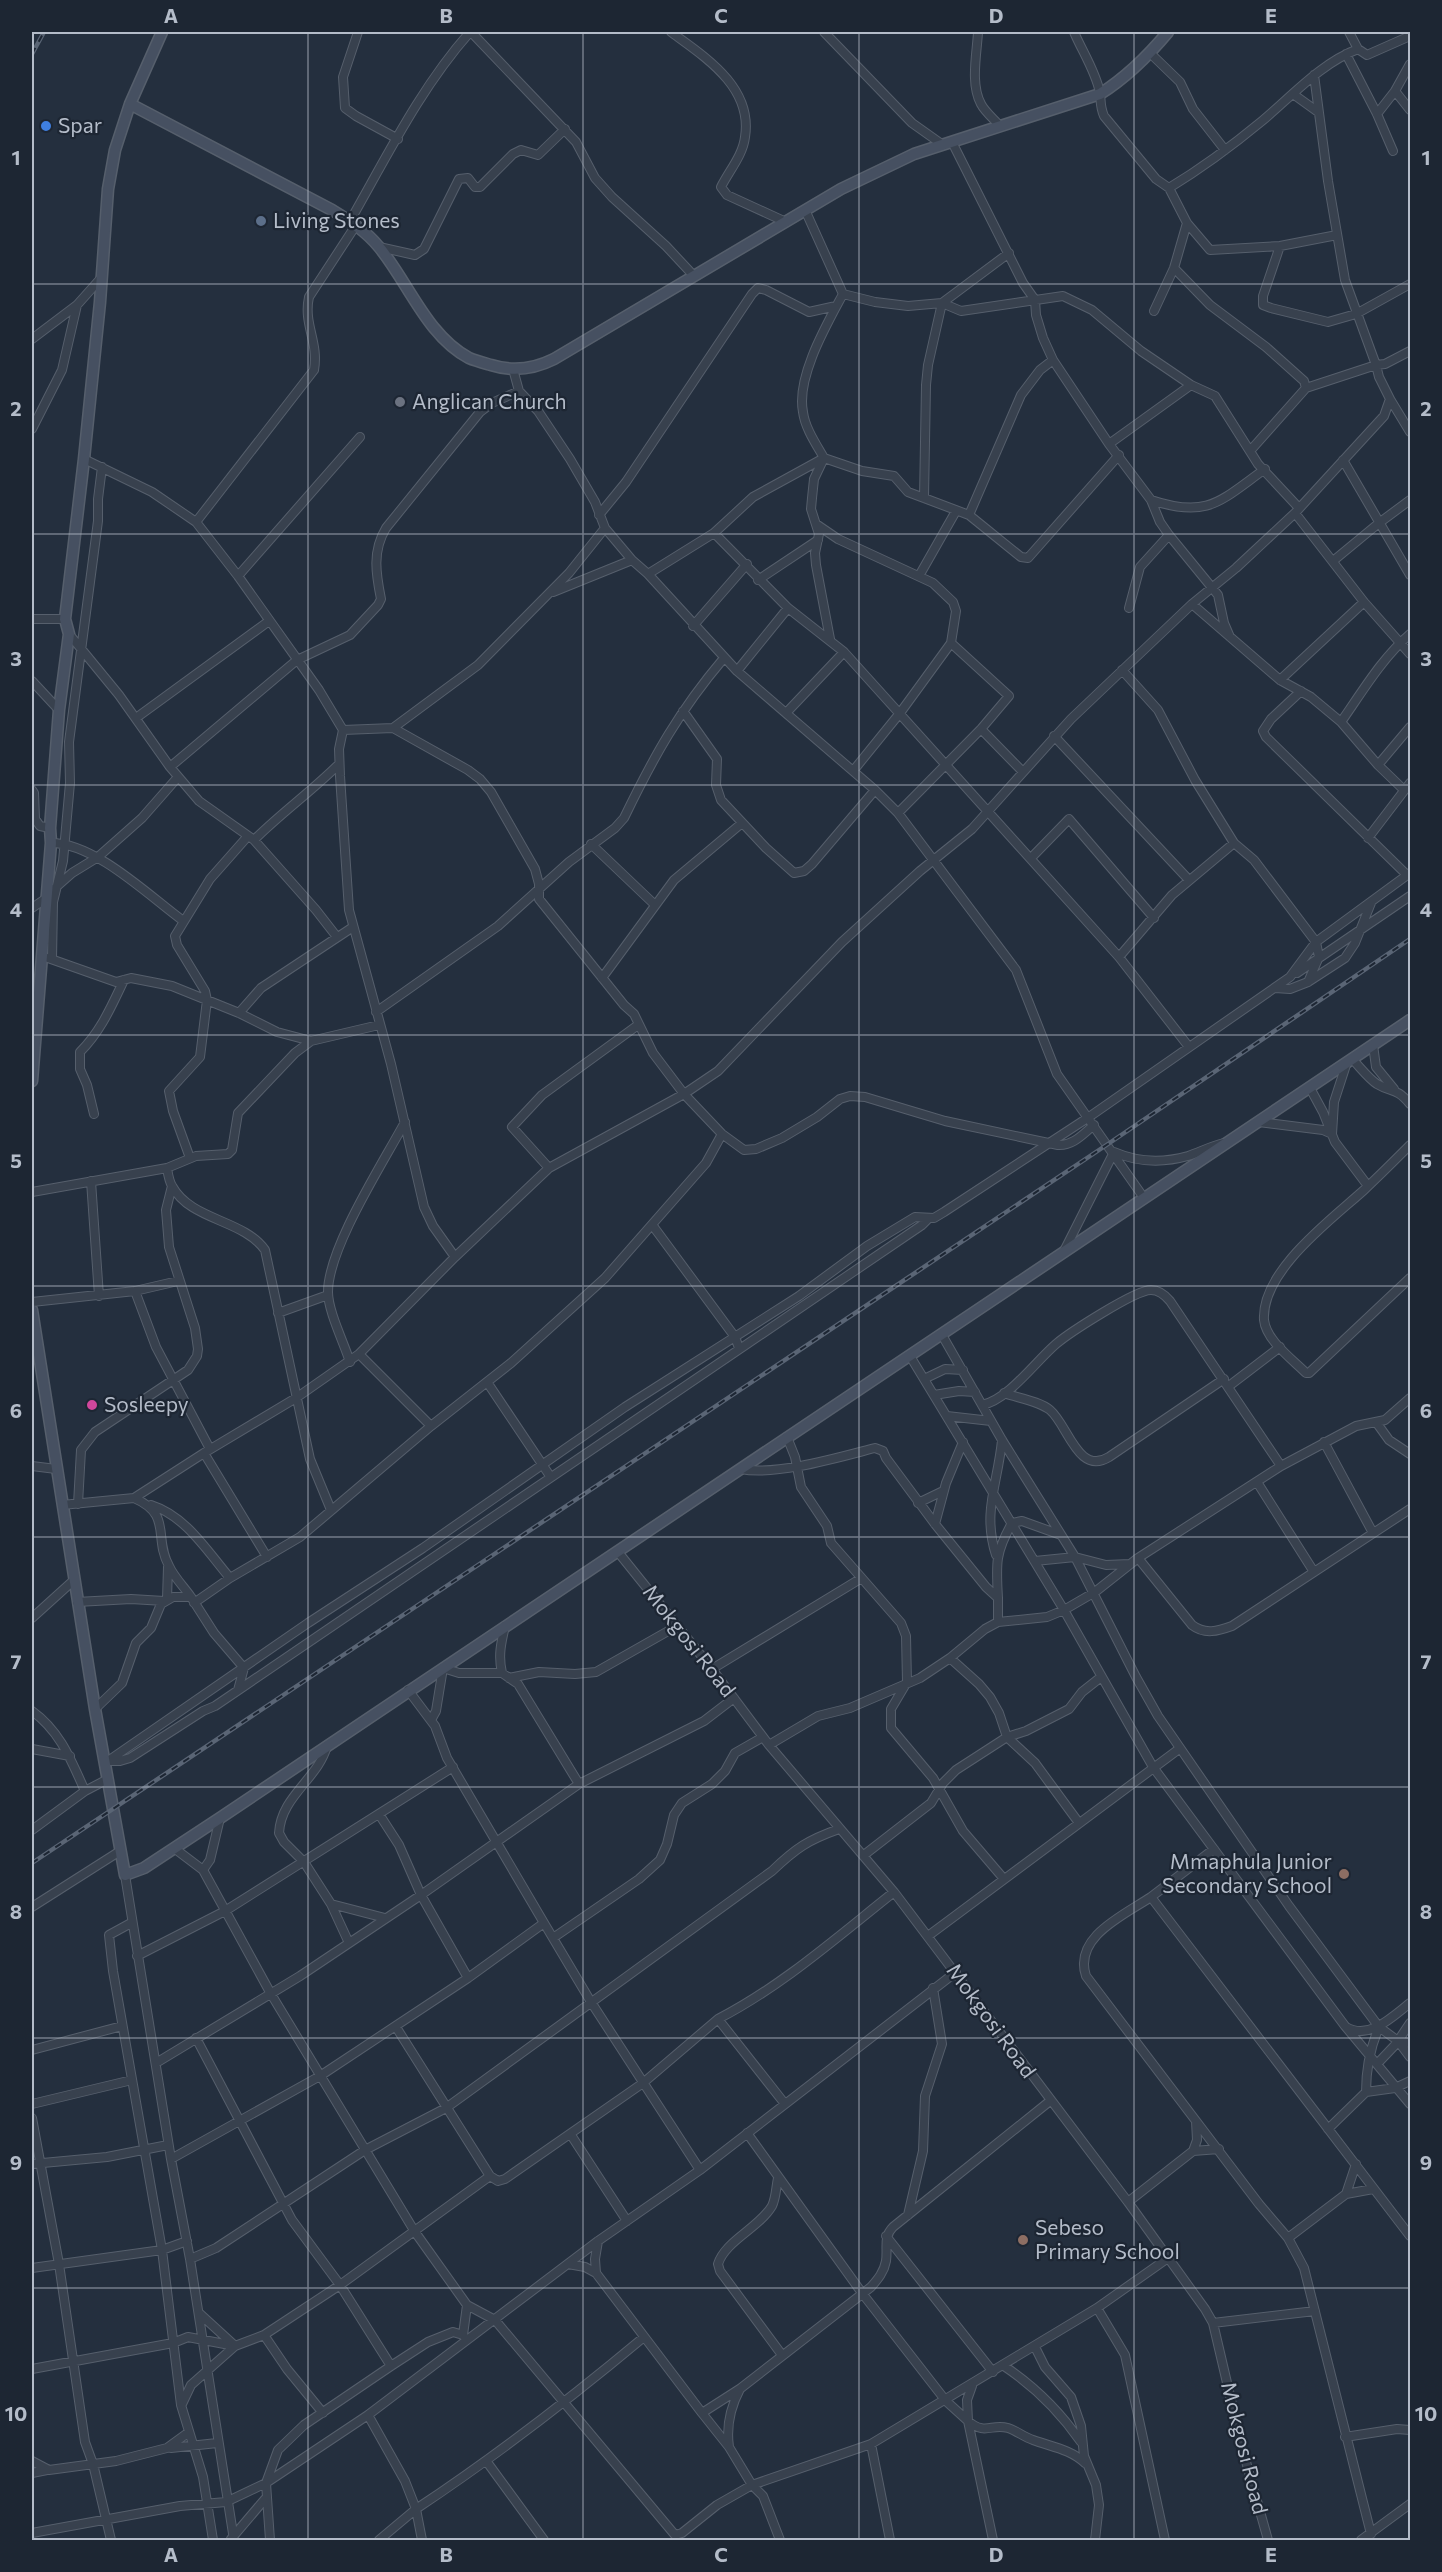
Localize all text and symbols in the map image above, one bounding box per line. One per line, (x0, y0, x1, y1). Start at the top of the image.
text: A (164, 3, 178, 27)
text: B (439, 3, 453, 27)
text: C (714, 3, 728, 27)
text: D (989, 3, 1003, 27)
text: E (1265, 3, 1277, 27)
place label: Spar (58, 112, 102, 137)
marker: Spar (39, 119, 53, 133)
text: 1 (11, 145, 21, 169)
text: 1 (1421, 145, 1431, 169)
place label: Living Stones (273, 207, 400, 232)
marker: Living Stones (254, 214, 268, 228)
place label: Anglican Church (412, 388, 567, 413)
marker: Anglican Church (393, 395, 407, 409)
text: 2 (10, 396, 22, 420)
text: 2 (1420, 396, 1432, 420)
text: 3 (10, 646, 22, 670)
text: 3 (1420, 646, 1432, 670)
text: 4 (10, 897, 22, 921)
text: 4 (1420, 897, 1432, 921)
text: 5 (10, 1148, 22, 1172)
text: 5 (1420, 1148, 1432, 1172)
place label: Sosleepy (104, 1391, 189, 1416)
text: 6 (10, 1398, 22, 1422)
marker: Sosleepy (85, 1398, 99, 1412)
text: 6 (1420, 1398, 1432, 1422)
street label: Mokgosi Road (639, 1579, 742, 1701)
text: 7 (11, 1649, 22, 1673)
text: 7 (1421, 1649, 1432, 1673)
place label: Mmaphula Junior Secondary School (1162, 1848, 1332, 1897)
marker: Mmaphula Junior Secondary School (1337, 1867, 1351, 1881)
text: 8 (10, 1899, 22, 1923)
text: 8 (1420, 1899, 1432, 1923)
street label: Mokgosi Road (942, 1958, 1042, 2082)
text: 9 (10, 2150, 22, 2174)
text: 9 (1420, 2150, 1432, 2174)
place label: Sebeso Primary School (1035, 2214, 1180, 2263)
marker: Sebeso Primary School (1016, 2233, 1030, 2247)
street label: Mokgosi Road (1217, 2379, 1274, 2516)
text: 10 (5, 2401, 27, 2425)
text: 10 (1415, 2401, 1437, 2425)
text: A (164, 2542, 178, 2566)
text: B (439, 2542, 453, 2566)
text: C (714, 2542, 728, 2566)
text: D (989, 2542, 1003, 2566)
text: E (1265, 2542, 1277, 2566)

